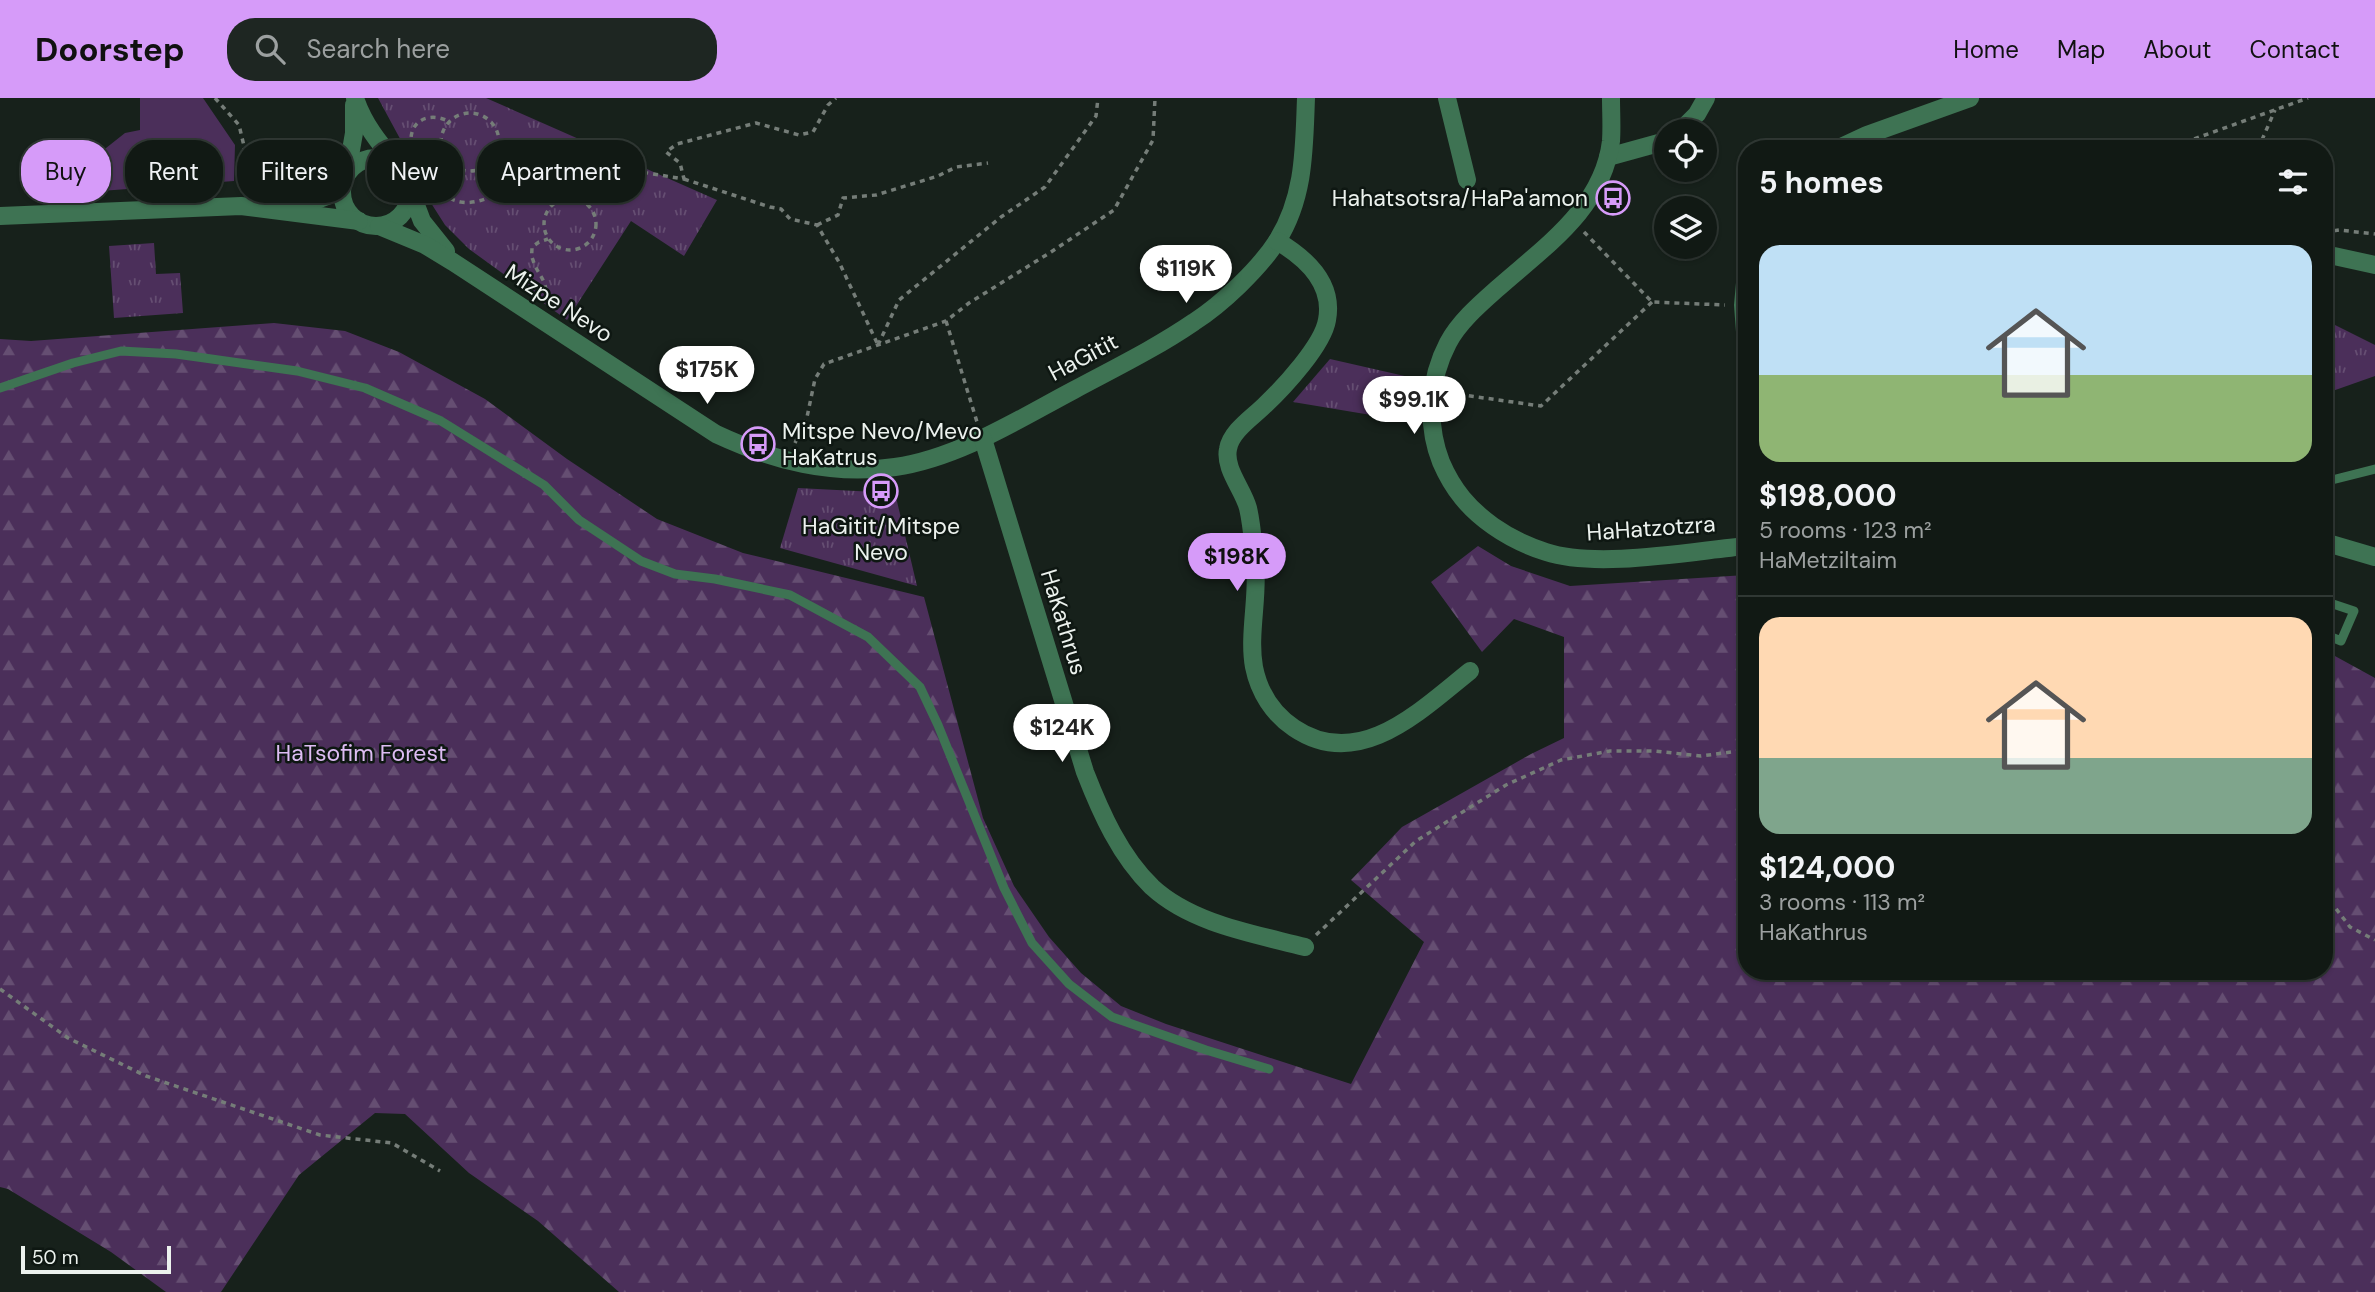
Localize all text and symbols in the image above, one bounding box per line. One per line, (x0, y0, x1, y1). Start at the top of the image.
search box (227, 18, 717, 81)
text: Doorstep (35, 28, 185, 71)
icon: search (251, 30, 289, 68)
text: Search here (307, 32, 450, 66)
text: Home (1953, 34, 2019, 65)
text: Map (2057, 34, 2105, 65)
text: About (2143, 34, 2212, 65)
text: Contact (2250, 34, 2340, 65)
map controls (1654, 119, 1717, 259)
button: locate (1654, 119, 1717, 182)
chip: Buy (21, 140, 111, 203)
chip: Rent (125, 140, 223, 203)
chip: Filters (237, 140, 353, 203)
chip: New (367, 140, 463, 203)
chip: Apartment (477, 140, 645, 203)
text: 5 homes (1759, 163, 1884, 202)
icon: filters (2274, 163, 2312, 201)
bus stop icon: Hahatsotsra/HaPa'amon (1594, 179, 1632, 217)
place label: Hahatsotsra/HaPa'amon (1332, 183, 1588, 213)
button: layers (1654, 196, 1717, 259)
pin: $119K (1137, 246, 1235, 305)
text: $119K (1156, 253, 1216, 283)
street label: Mizpe Nevo (499, 257, 619, 349)
icon: home (1973, 290, 2099, 416)
street label: HaGitit (1043, 326, 1123, 388)
pin: $175K (658, 346, 756, 406)
text: $175K (675, 354, 739, 384)
pin: $99.1K (1357, 376, 1471, 436)
text: $99.1K (1379, 384, 1449, 414)
place label: Mitspe Nevo/Mevo HaKatrus (782, 416, 982, 472)
bus stop icon: Mitspe Nevo/Mevo HaKatrus (739, 425, 777, 463)
bus stop icon: HaGitit/Mitspe Nevo (862, 472, 900, 510)
text: $198,000 (1759, 476, 1897, 515)
street label: HaHatzotzra (1585, 509, 1717, 547)
place label: HaGitit/Mitspe Nevo (802, 511, 960, 567)
text: 5 rooms · 123 m² (1759, 515, 1932, 545)
pin: $198K (1188, 533, 1286, 593)
text: $198K (1204, 541, 1270, 571)
text: HaMetziltaim (1759, 545, 1897, 575)
street label: HaKathrus (1034, 566, 1094, 678)
icon: home (1973, 662, 2099, 788)
pin: $124K (1013, 704, 1111, 764)
text: $124K (1029, 712, 1095, 742)
park label: HaTsofim Forest (276, 738, 446, 768)
text: $124,000 (1759, 848, 1895, 887)
text: 3 rooms · 113 m² (1759, 887, 1925, 917)
text: HaKathrus (1759, 917, 1868, 947)
scale bar (21, 1243, 172, 1275)
text: 50 m (32, 1245, 79, 1270)

